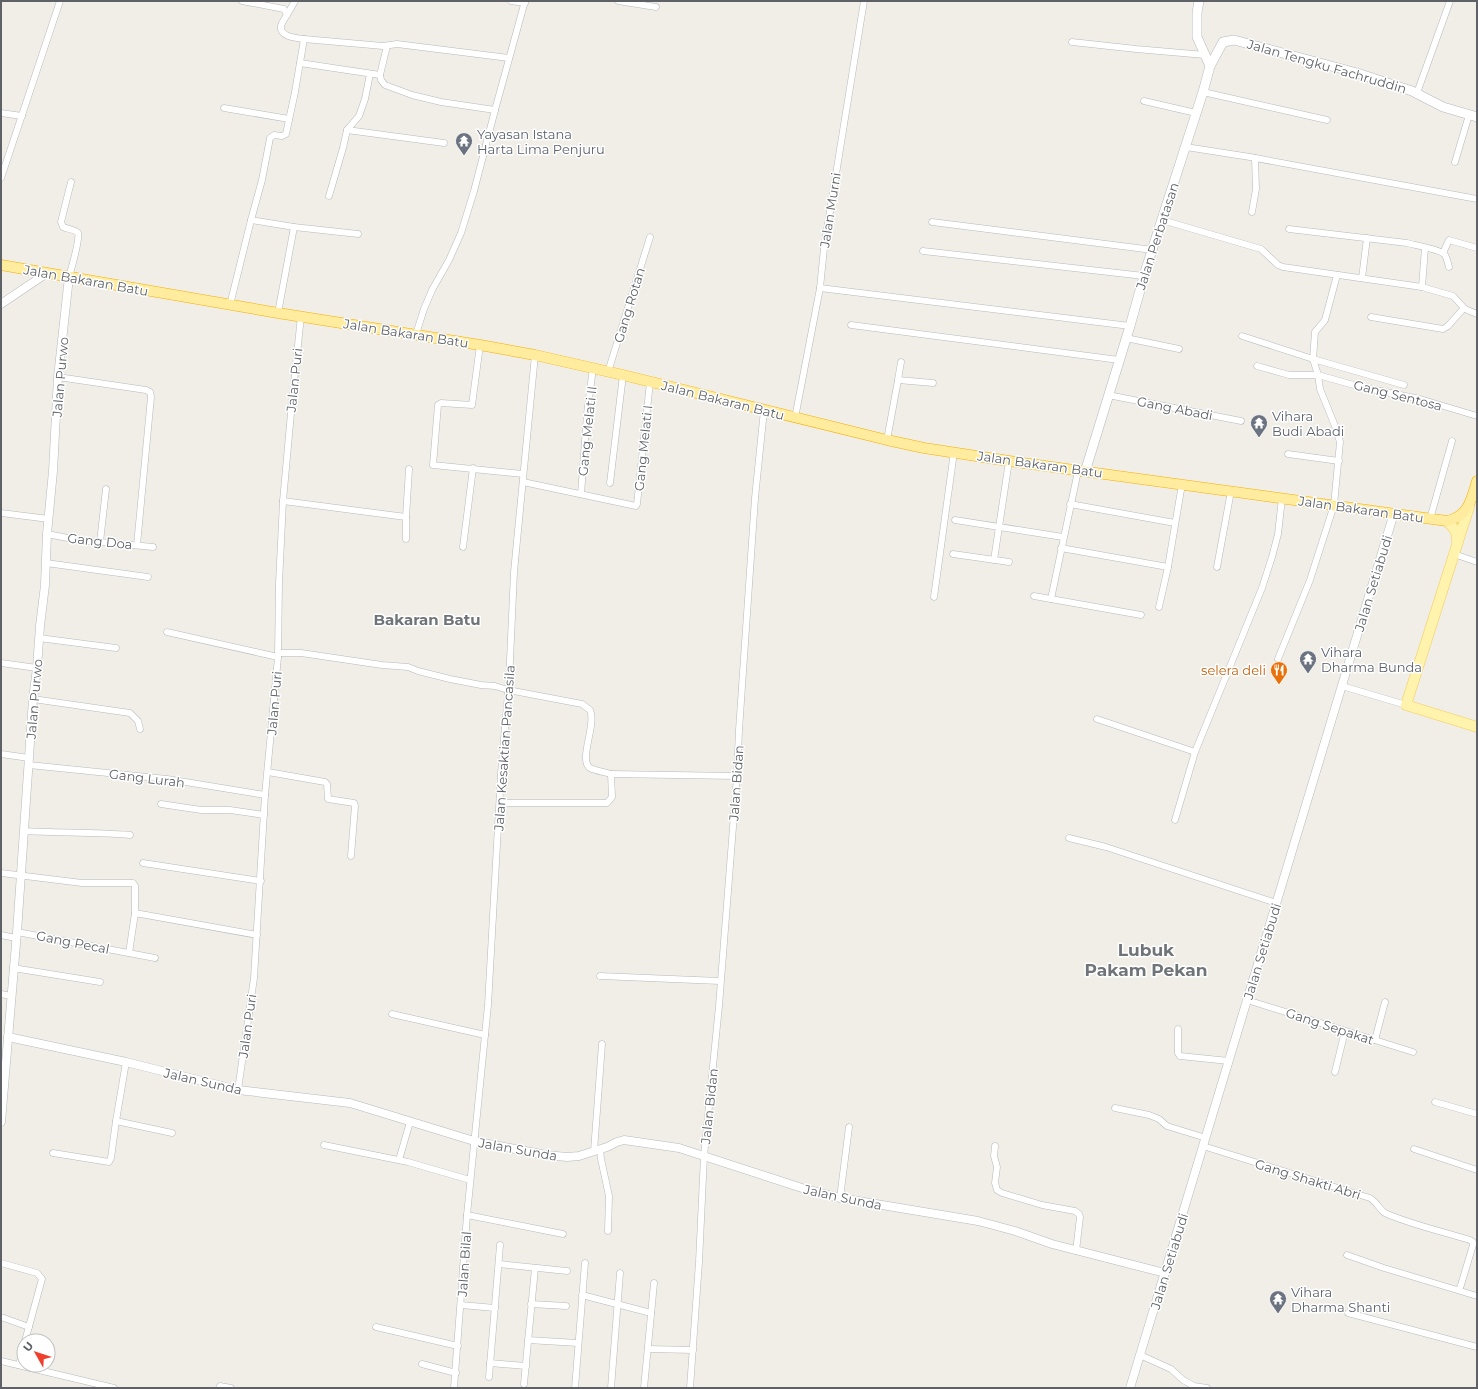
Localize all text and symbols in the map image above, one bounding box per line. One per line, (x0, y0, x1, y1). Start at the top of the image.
street label: Jalan Tengku Fachruddin (1244, 35, 1409, 96)
place label: Yayasan Istana Harta Lima Penjuru (477, 126, 605, 157)
temple icon: Yayasan Istana Harta Lima Penjuru (454, 131, 474, 156)
street label: Jalan Murni (816, 171, 844, 250)
street label: Jalan Perbatasan (1132, 180, 1182, 292)
street label: Jalan Bakaran Batu (21, 261, 150, 299)
street label: Gang Rotan (610, 265, 648, 345)
street label: Jalan Bakaran Batu (341, 315, 470, 351)
street label: Jalan Purwo (48, 336, 71, 419)
street label: Jalan Puri (283, 347, 305, 414)
street label: Gang Sentosa (1352, 376, 1444, 414)
street label: Jalan Bakaran Batu (659, 377, 786, 423)
street label: Gang Melati II (574, 385, 600, 477)
street label: Gang Abadi (1136, 393, 1214, 423)
street label: Gang Melati I (631, 404, 655, 492)
place label: Vihara Budi Abadi (1272, 408, 1344, 439)
temple icon: Vihara Budi Abadi (1249, 413, 1269, 438)
street label: Jalan Bakaran Batu (975, 447, 1104, 481)
street label: Jalan Bakaran Batu (1296, 492, 1425, 526)
street label: Gang Doa (67, 530, 133, 552)
street label: Jalan Setiabudi (1350, 533, 1395, 634)
district label: Bakaran Batu (374, 610, 480, 629)
place label: Vihara Dharma Bunda (1321, 644, 1422, 675)
temple icon: Vihara Dharma Bunda (1298, 649, 1318, 674)
street label: Jalan Purwo (22, 658, 45, 741)
restaurant icon: selera deli (1269, 660, 1289, 685)
place label: selera deli (1201, 662, 1266, 678)
street label: Jalan Kesaktian Pancasila (490, 664, 518, 833)
street label: Jalan Puri (263, 670, 285, 737)
street label: Jalan Bidan (725, 744, 747, 823)
street label: Gang Lurah (108, 765, 186, 791)
street label: Jalan Setiabudi (1239, 901, 1284, 1002)
street label: Gang Pecal (35, 927, 111, 957)
district label: Lubuk Pakam Pekan (1085, 940, 1207, 980)
street label: Jalan Puri (234, 993, 259, 1060)
street label: Gang Sepakat (1284, 1004, 1376, 1048)
street label: Jalan Sunda (161, 1064, 244, 1098)
street label: Jalan Bidan (697, 1067, 721, 1146)
street label: Jalan Sunda (476, 1134, 559, 1164)
street label: Gang Shakti Abri (1253, 1155, 1363, 1203)
street label: Jalan Sunda (801, 1181, 884, 1213)
street label: Jalan Setiabudi (1146, 1211, 1191, 1312)
street label: Jalan Bilal (454, 1231, 474, 1298)
place label: Vihara Dharma Shanti (1291, 1284, 1390, 1315)
temple icon: Vihara Dharma Shanti (1268, 1289, 1288, 1314)
north arrow (16, 1333, 56, 1373)
text: U (20, 1339, 36, 1354)

